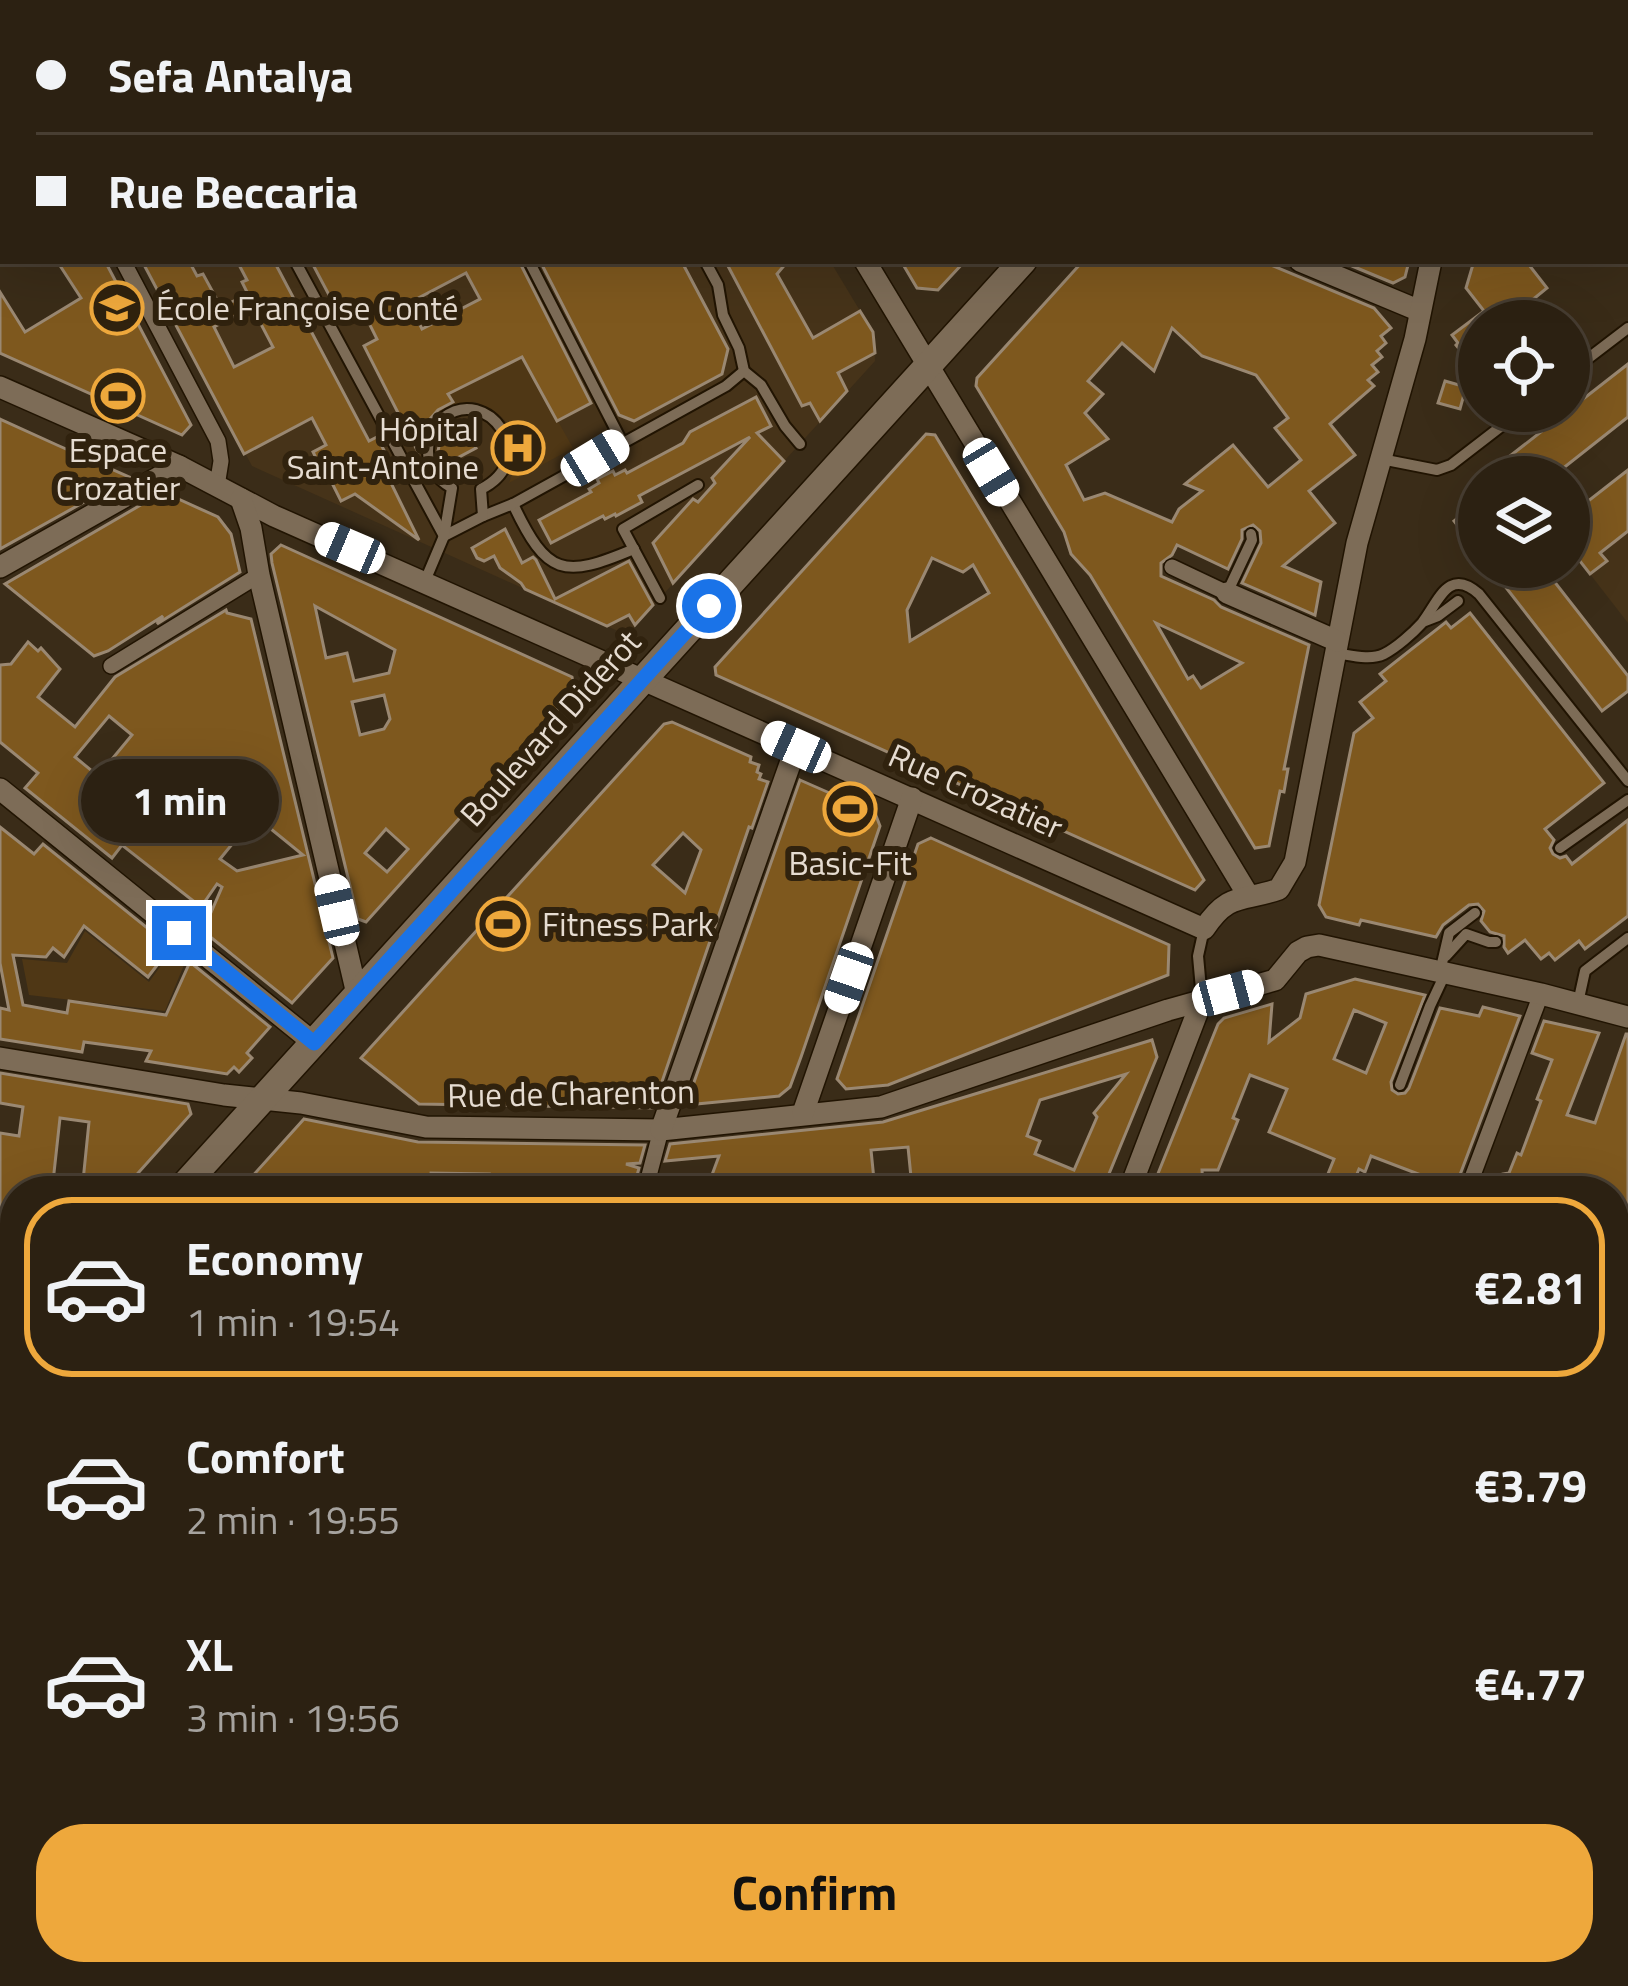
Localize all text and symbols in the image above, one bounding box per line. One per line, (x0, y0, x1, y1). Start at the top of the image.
text: Sefa Antalya (108, 41, 353, 109)
text: Rue Beccaria (108, 157, 358, 225)
school or university icon: École Françoise Conté (89, 280, 145, 336)
place label: École Françoise Conté (156, 283, 458, 333)
map controls (1458, 300, 1590, 588)
button: locate (1458, 300, 1590, 432)
sports icon: Espace Crozatier (90, 368, 146, 424)
place label: Hôpital Saint-Antoine (287, 404, 479, 492)
hospital icon: Hôpital Saint-Antoine (490, 420, 546, 476)
car (555, 424, 635, 492)
place label: Espace Crozatier (56, 425, 180, 513)
car (957, 432, 1025, 512)
button: layers (1458, 456, 1590, 588)
car (310, 517, 390, 579)
route start (682, 579, 736, 633)
street label: Boulevard Diderot (448, 618, 652, 838)
car (756, 716, 836, 778)
street label: Rue Crozatier (881, 730, 1071, 852)
callout: 1 min (80, 759, 278, 843)
text: 1 min (133, 771, 227, 830)
sports icon: Basic-Fit (822, 781, 878, 837)
place label: Basic-Fit (788, 838, 912, 888)
car (311, 871, 363, 949)
sports icon: Fitness Park (475, 896, 531, 952)
place label: Fitness Park (542, 899, 714, 949)
route end (152, 906, 206, 960)
car (820, 938, 878, 1018)
car (1189, 966, 1267, 1020)
street label: Rue de Charenton (447, 1066, 695, 1120)
text: Economy (186, 1224, 363, 1292)
icon: car (42, 1233, 150, 1341)
text: €2.81 (1475, 1253, 1587, 1321)
text: 1 min · 19:54 (186, 1292, 400, 1351)
text: Comfort (186, 1422, 345, 1490)
icon: car (42, 1431, 150, 1539)
text: €3.79 (1475, 1451, 1587, 1519)
text: 2 min · 19:55 (186, 1490, 400, 1549)
text: XL (186, 1620, 233, 1688)
icon: car (42, 1629, 150, 1737)
text: €4.77 (1475, 1649, 1587, 1717)
text: 3 min · 19:56 (186, 1688, 400, 1747)
button: Confirm (36, 1824, 1593, 1962)

